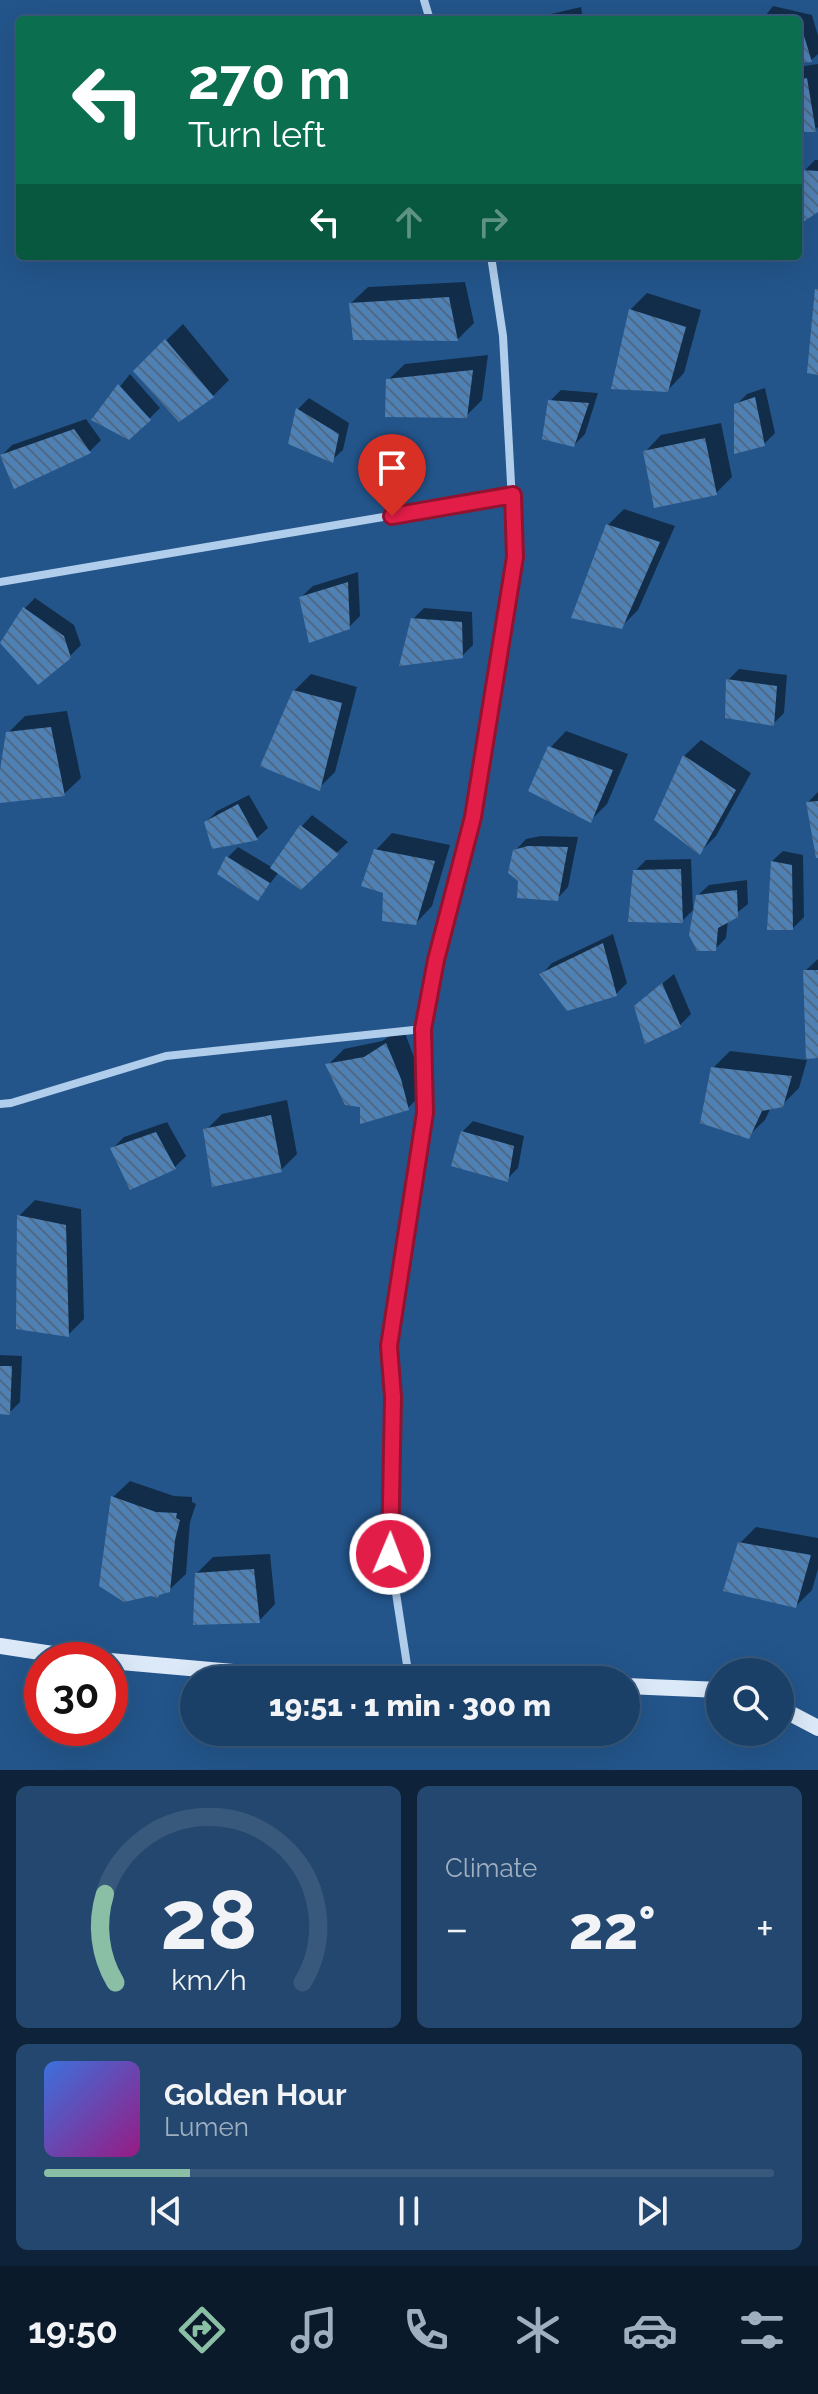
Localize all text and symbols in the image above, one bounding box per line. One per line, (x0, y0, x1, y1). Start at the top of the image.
text: 270 m (188, 46, 351, 112)
icon: left (56, 48, 160, 152)
text: Turn left (188, 113, 326, 155)
icon: left (303, 200, 347, 244)
icon: ahead (387, 200, 431, 244)
icon: right (471, 200, 515, 244)
pin (358, 434, 426, 516)
icon: arrive (370, 446, 414, 490)
position arrow (348, 1512, 432, 1596)
speed limit sign: 30 (24, 1642, 128, 1746)
map controls (706, 1658, 794, 1746)
button: search (706, 1658, 794, 1746)
text: 19:51 · 1 min · 300 m (269, 1688, 551, 1723)
text: Climate (445, 1853, 537, 1883)
text: 28 (160, 1871, 257, 1968)
text: 22° (569, 1893, 656, 1963)
text: − (445, 1903, 469, 1954)
text: + (756, 1903, 774, 1954)
text: km/h (171, 1963, 246, 1997)
text: Golden Hour (164, 2077, 347, 2112)
text: Lumen (164, 2112, 249, 2142)
icon: previous (144, 2189, 188, 2233)
icon: pause (387, 2189, 431, 2233)
icon: next (630, 2189, 674, 2233)
icon: directions (174, 2302, 230, 2358)
icon: music (286, 2302, 342, 2358)
icon: phone (398, 2302, 454, 2358)
icon: climate (510, 2302, 566, 2358)
icon: car (622, 2302, 678, 2358)
icon: filters (734, 2302, 790, 2358)
text: 19:50 (28, 2309, 118, 2351)

